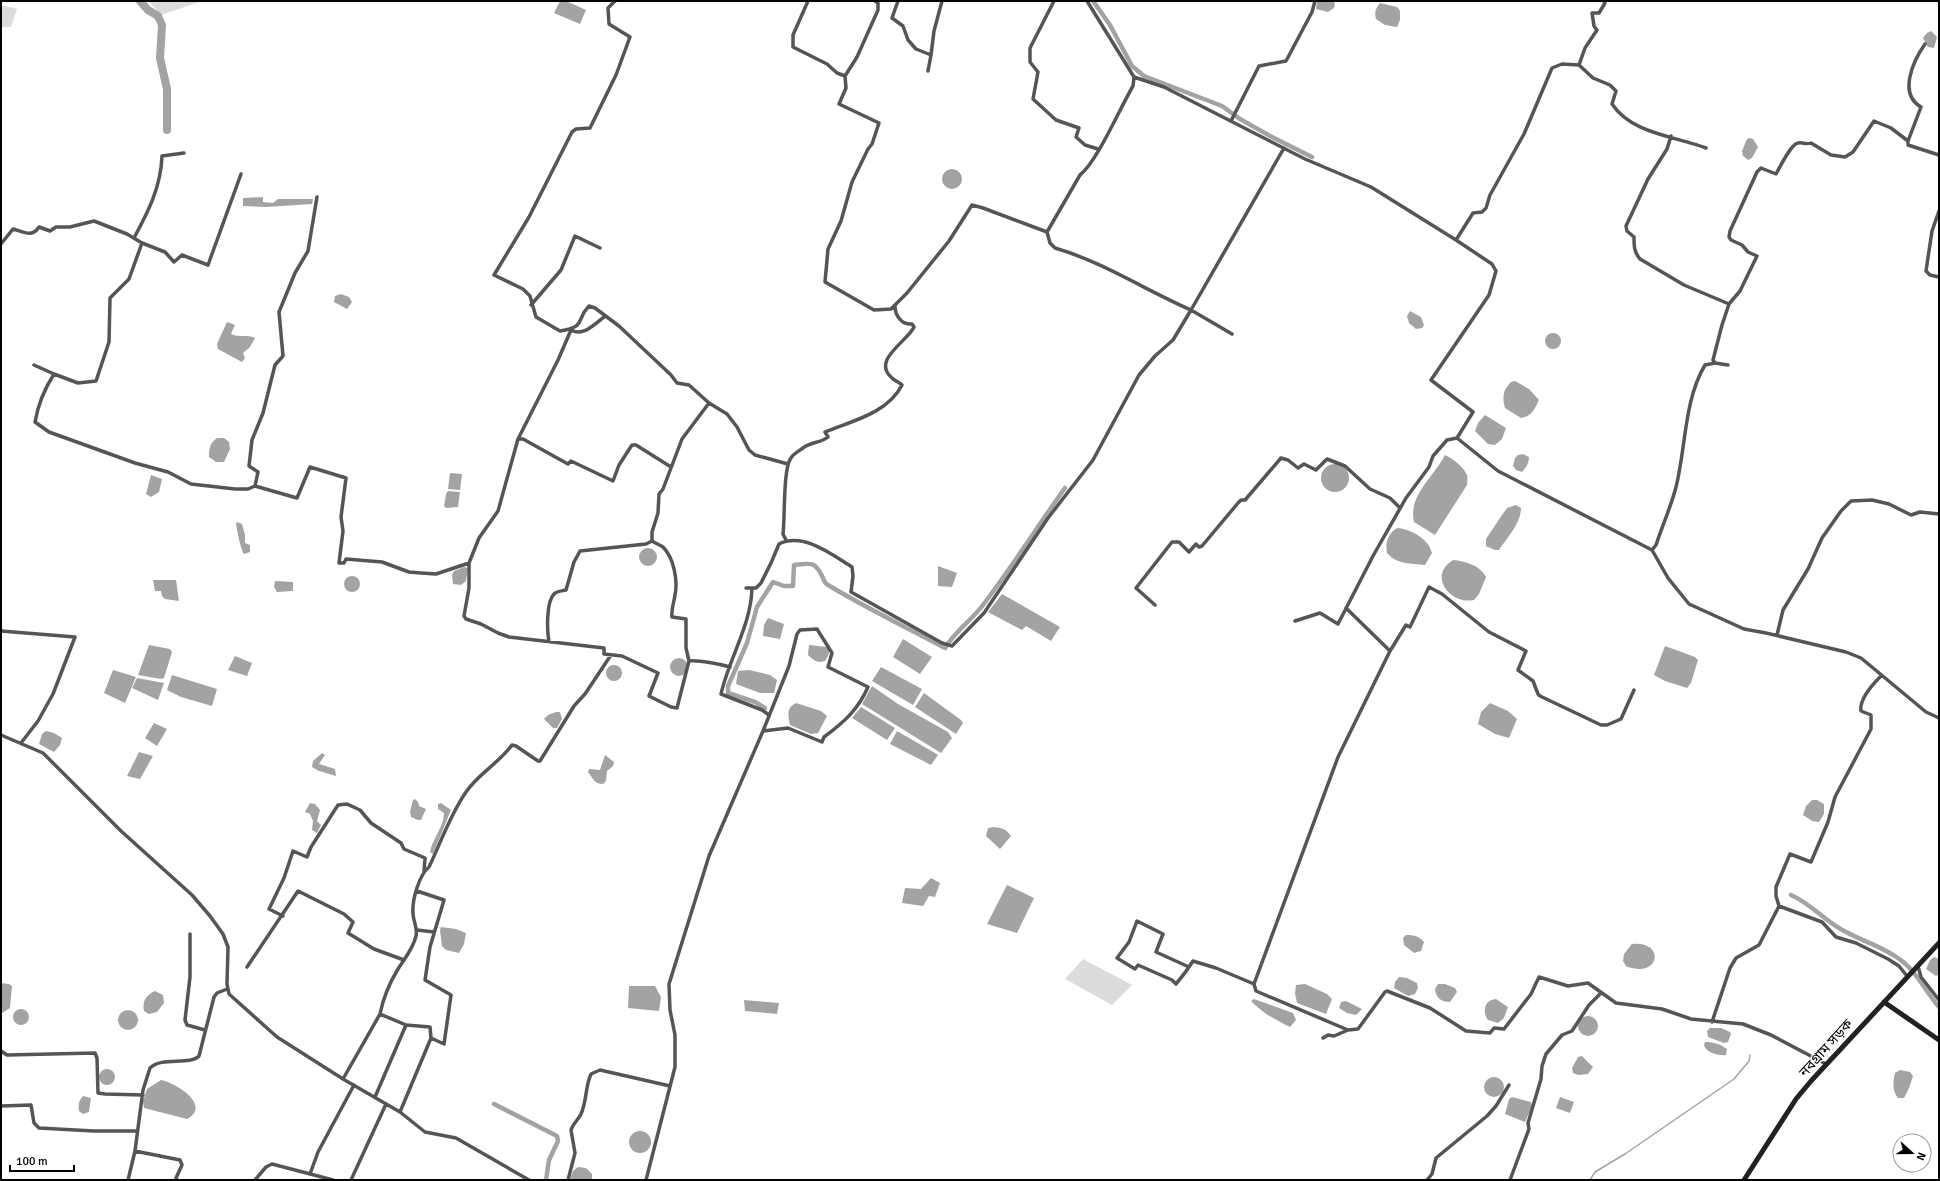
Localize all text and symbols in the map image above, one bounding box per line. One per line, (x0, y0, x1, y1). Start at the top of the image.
street label: নবগ্রাম সড়ক (1795, 1015, 1857, 1081)
north arrow (1892, 1133, 1932, 1173)
scale bar (10, 1147, 74, 1173)
text: N (1913, 1151, 1928, 1162)
text: 100 m (16, 1154, 48, 1169)

